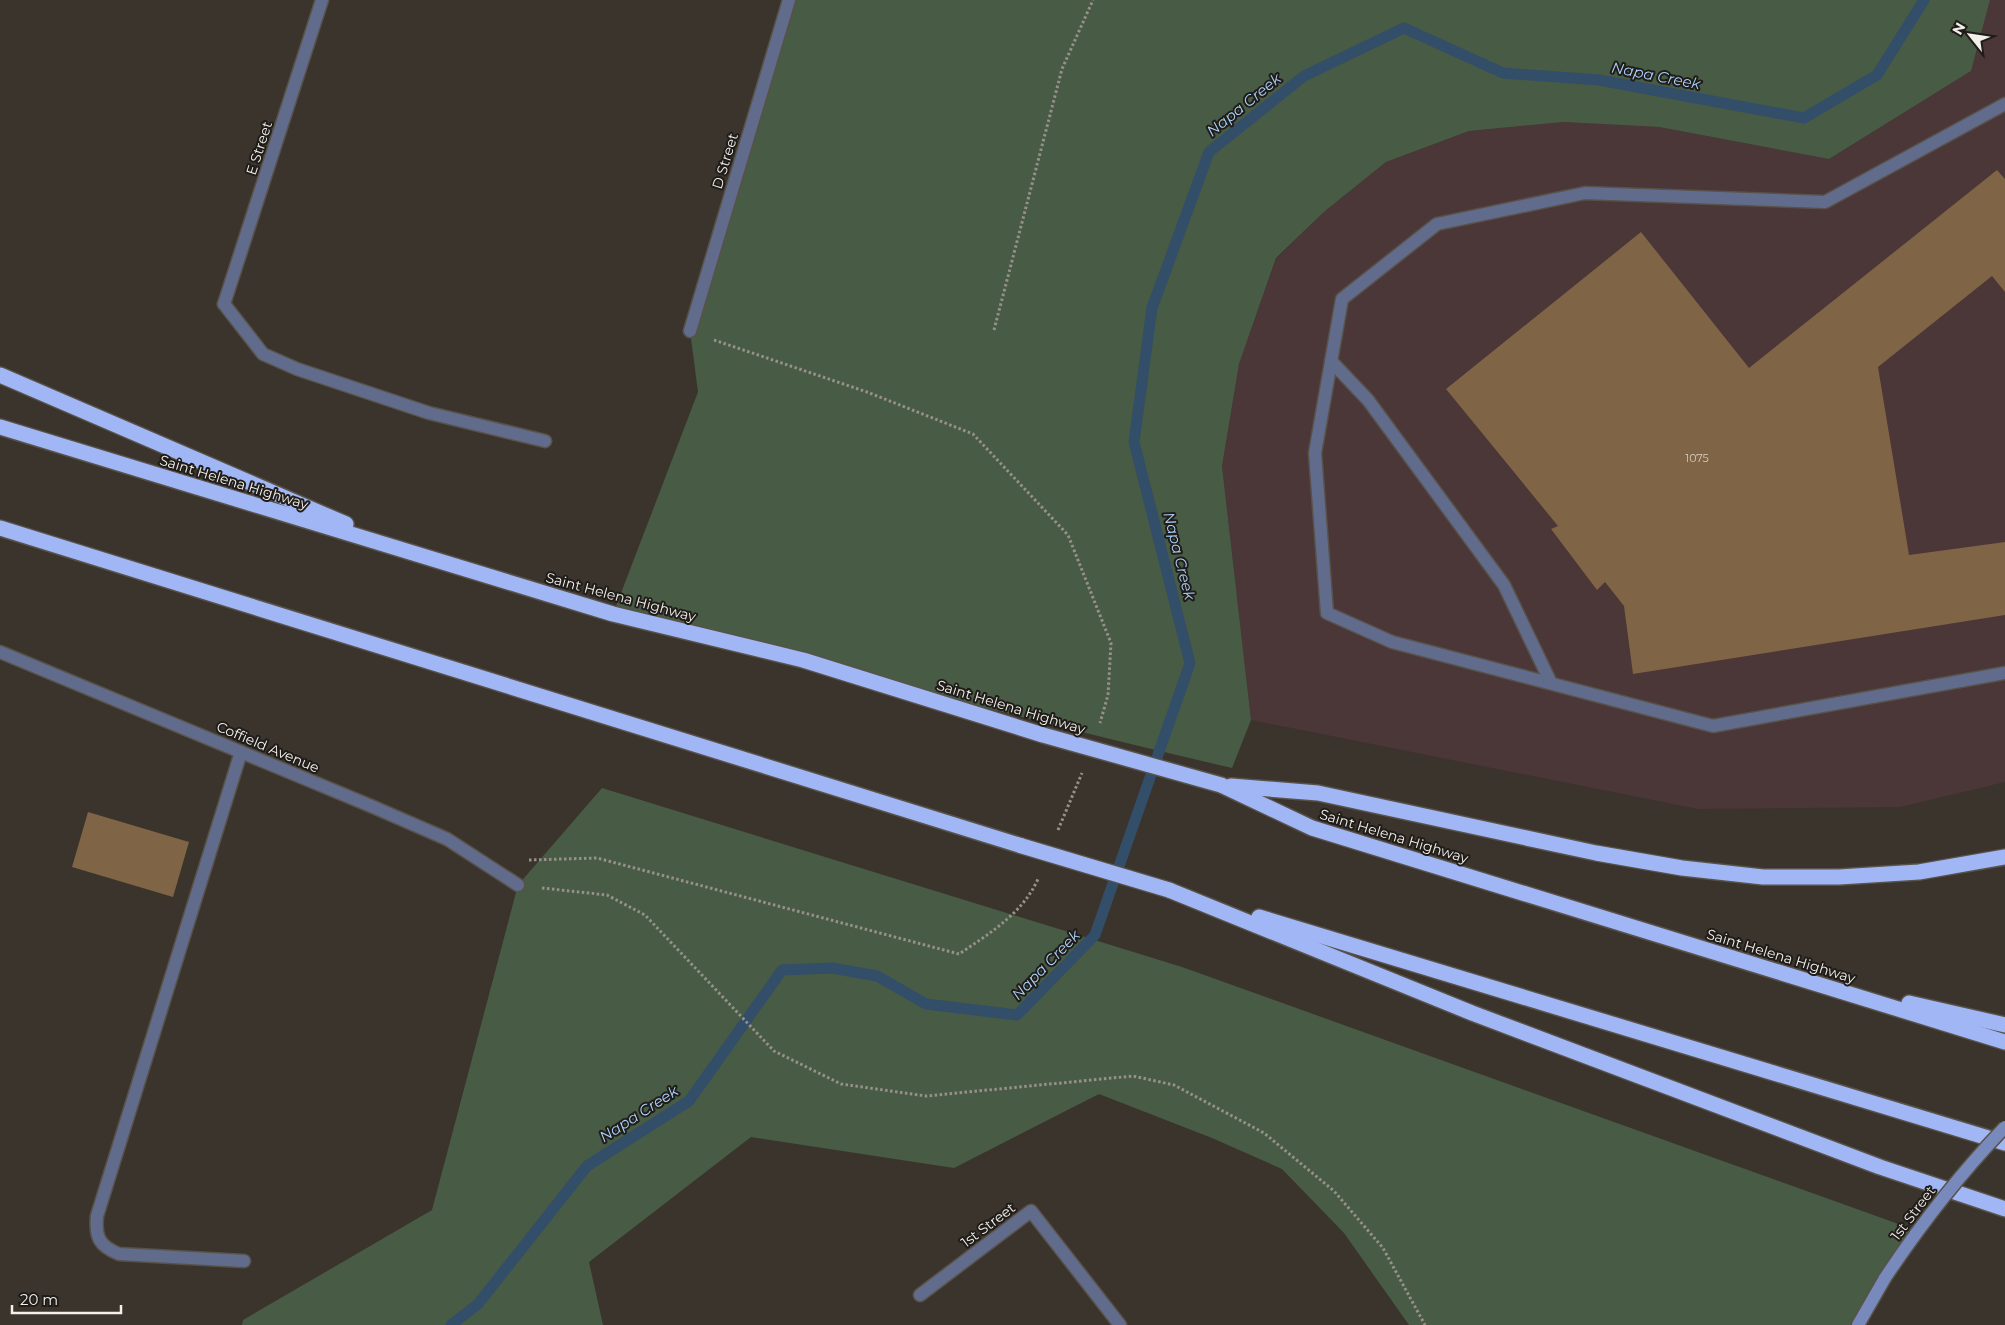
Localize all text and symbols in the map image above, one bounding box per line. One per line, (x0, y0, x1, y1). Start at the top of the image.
north arrow (1945, 10, 1995, 60)
text: N (1948, 19, 1969, 38)
water label: Napa Creek (1610, 58, 1703, 94)
water label: Napa Creek (1203, 68, 1286, 140)
street label: E Street (242, 119, 276, 177)
street label: D Street (708, 131, 742, 191)
street label: Saint Helena Highway (157, 451, 311, 513)
house number: 1075 (1685, 451, 1709, 465)
water label: Napa Creek (1159, 510, 1200, 603)
street label: Saint Helena Highway (544, 568, 698, 626)
street label: Saint Helena Highway (934, 676, 1088, 738)
street label: Coffield Avenue (214, 717, 322, 777)
street label: Saint Helena Highway (1317, 805, 1471, 867)
water label: Napa Creek (1007, 925, 1085, 1004)
street label: Saint Helena Highway (1704, 925, 1858, 987)
water label: Napa Creek (596, 1080, 683, 1146)
street label: 1st Street (1887, 1182, 1940, 1244)
street label: 1st Street (957, 1198, 1019, 1251)
scale bar (12, 1282, 121, 1314)
text: 20 m (20, 1290, 58, 1309)

